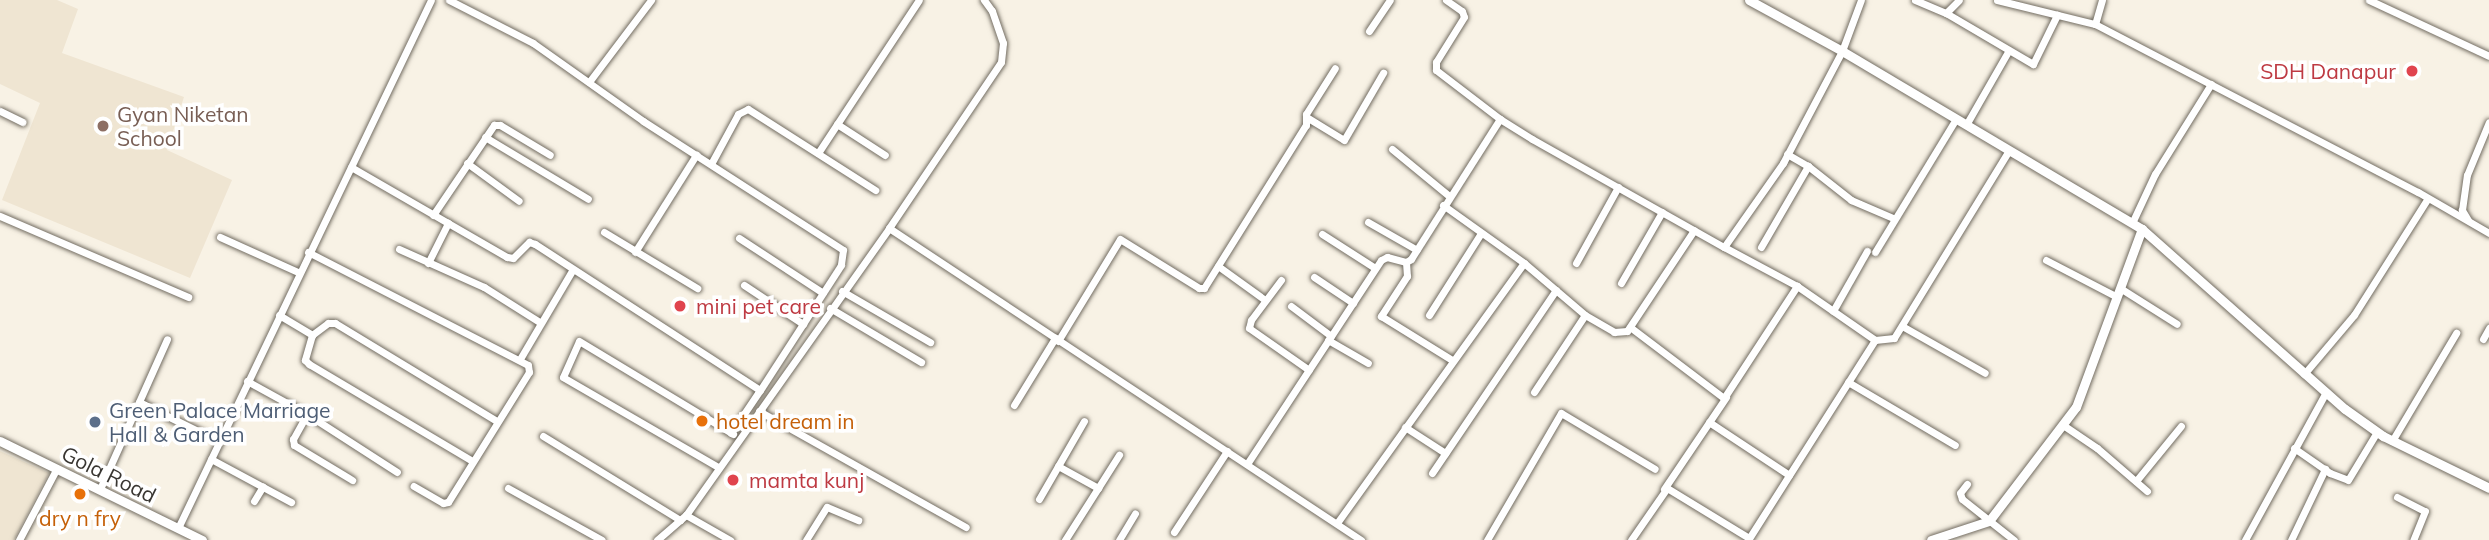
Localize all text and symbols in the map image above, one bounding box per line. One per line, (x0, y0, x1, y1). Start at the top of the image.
place label: SDH Danapur (2260, 58, 2396, 84)
marker: SDH Danapur (2402, 61, 2422, 81)
place label: Gyan Niketan School (117, 101, 249, 151)
marker: Gyan Niketan School (95, 118, 111, 134)
place label: mini pet care (696, 293, 821, 319)
marker: mini pet care (670, 296, 690, 316)
place label: Green Palace Marriage Hall & Garden (109, 397, 330, 447)
place label: hotel dream in (716, 408, 855, 434)
marker: hotel dream in (694, 413, 710, 429)
marker: Green Palace Marriage Hall & Garden (87, 414, 103, 430)
street label: Gola Road (58, 440, 160, 508)
place label: mamta kunj (749, 467, 864, 493)
marker: mamta kunj (723, 470, 743, 490)
marker: dry n fry (72, 486, 88, 502)
place label: dry n fry (39, 505, 121, 531)

